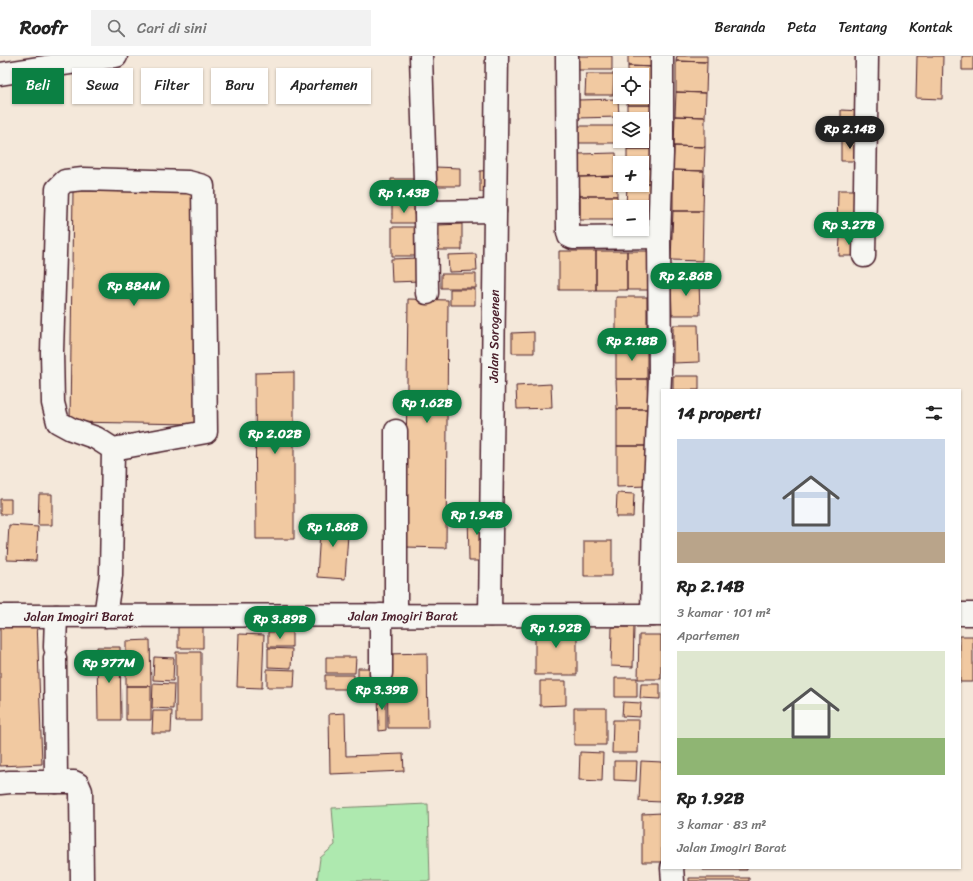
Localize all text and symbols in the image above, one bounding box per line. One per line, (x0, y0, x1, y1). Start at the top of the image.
search box (91, 10, 371, 46)
text: Roofr (20, 11, 67, 44)
text: Cari di sini (137, 15, 207, 41)
text: Beranda (715, 15, 765, 40)
text: Peta (787, 15, 816, 40)
text: Tentang (838, 15, 887, 40)
text: Kontak (909, 15, 953, 40)
icon: search (105, 17, 127, 39)
chip: Beli (12, 68, 64, 104)
chip: Sewa (72, 68, 133, 104)
chip: Filter (141, 68, 203, 104)
chip: Baru (211, 68, 268, 104)
chip: Apartemen (276, 68, 371, 104)
map controls (613, 68, 649, 236)
button: locate (613, 68, 649, 104)
button: layers (613, 112, 649, 148)
pin: Rp 2.14B (809, 116, 891, 150)
text: Rp 2.14B (824, 117, 876, 140)
button: + (613, 156, 649, 192)
pin: Rp 1.43B (363, 180, 445, 214)
text: Rp 1.43B (378, 181, 430, 204)
button: − (613, 200, 649, 236)
pin: Rp 3.27B (808, 212, 890, 246)
text: Rp 3.27B (823, 213, 875, 236)
pin: Rp 2.86B (645, 263, 727, 297)
text: Rp 2.86B (660, 264, 713, 287)
pin: Rp 884M (97, 273, 171, 307)
text: Rp 884M (107, 274, 161, 297)
street label: Jalan Sorogenen (481, 289, 506, 384)
pin: Rp 2.18B (591, 328, 673, 362)
text: Rp 2.18B (606, 329, 658, 352)
pin: Rp 1.62B (386, 390, 468, 424)
text: Rp 1.62B (402, 391, 452, 414)
text: 14 properti (677, 398, 761, 428)
icon: filters (923, 402, 945, 424)
pin: Rp 2.02B (234, 421, 316, 455)
text: Rp 2.02B (248, 422, 302, 445)
icon: home (775, 465, 847, 537)
pin: Rp 1.94B (436, 502, 518, 536)
text: Rp 1.94B (451, 503, 503, 526)
pin: Rp 1.86B (292, 514, 374, 548)
text: Rp 1.86B (307, 515, 359, 538)
text: Rp 2.14B (677, 571, 744, 601)
text: 3 kamar · 101 m² (677, 601, 771, 624)
street label: Jalan Imogiri Barat (23, 604, 134, 627)
street label: Jalan Imogiri Barat (347, 604, 458, 627)
pin: Rp 3.89B (239, 606, 321, 640)
text: Rp 3.89B (253, 607, 307, 630)
pin: Rp 1.92B (515, 615, 597, 649)
text: Rp 1.92B (530, 616, 582, 639)
text: Apartemen (677, 624, 739, 647)
pin: Rp 977M (72, 650, 146, 684)
text: Rp 977M (83, 651, 135, 674)
pin: Rp 3.39B (341, 677, 423, 711)
icon: home (775, 677, 847, 749)
text: Rp 3.39B (356, 678, 408, 701)
text: Rp 1.92B (677, 783, 744, 813)
text: 3 kamar · 83 m² (677, 813, 766, 836)
text: Jalan Imogiri Barat (677, 836, 787, 859)

